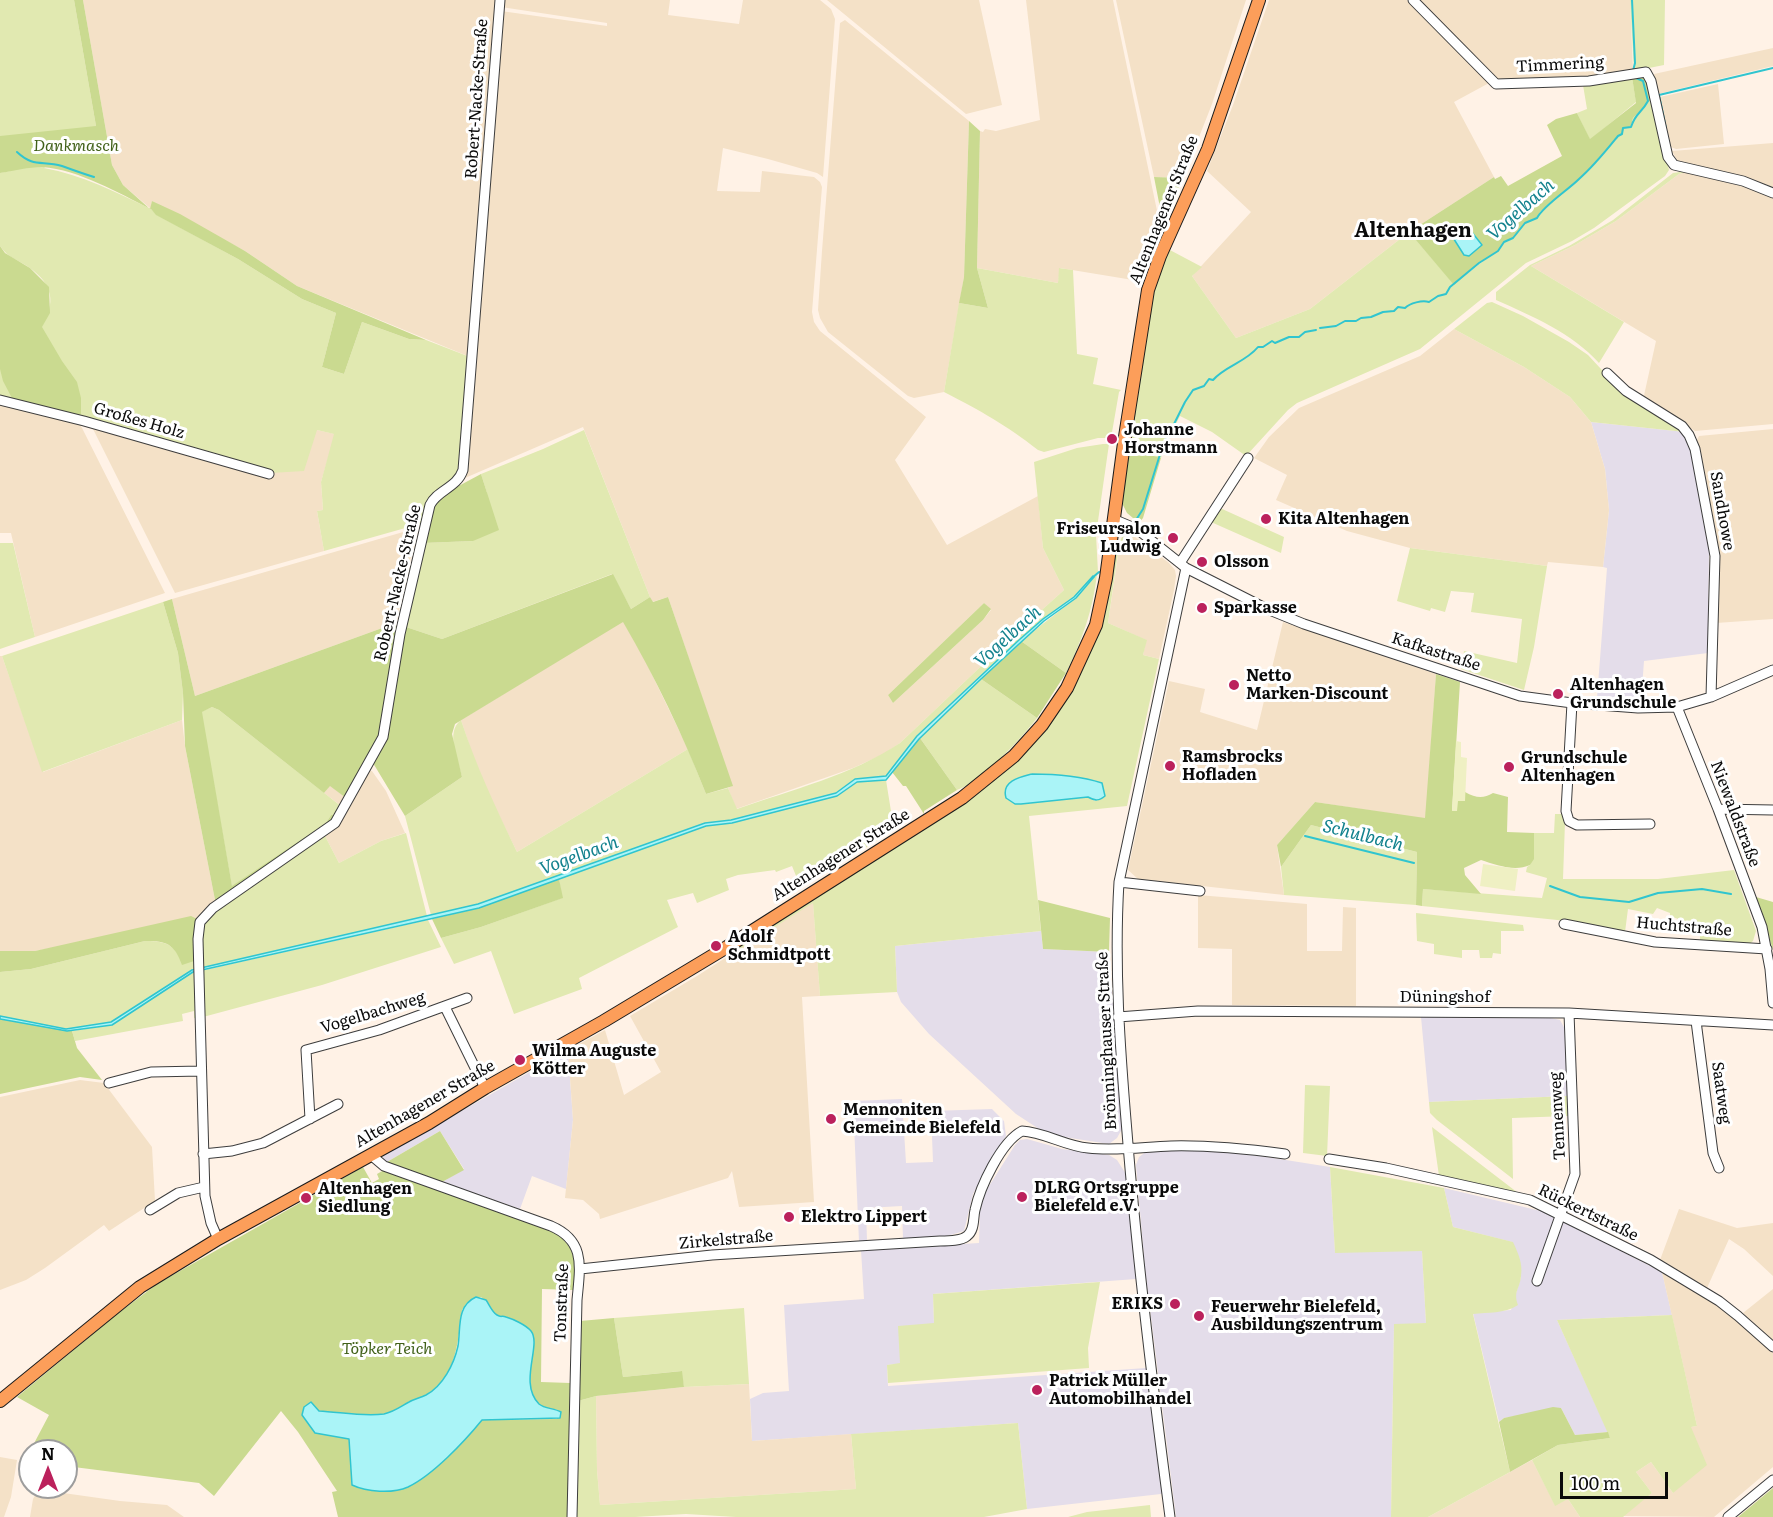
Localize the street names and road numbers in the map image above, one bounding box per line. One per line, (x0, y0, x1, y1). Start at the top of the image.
street label: Robert-Nacke-Straße (462, 18, 492, 180)
street label: Timmering (1515, 53, 1605, 77)
street label: Altenhagener Straße (1125, 133, 1203, 287)
street label: Großes Holz (91, 399, 187, 443)
street label: Sandhowe (1706, 470, 1738, 552)
street label: Robert-Nacke-Straße (371, 503, 425, 663)
street label: Kafkastraße (1389, 629, 1483, 675)
street label: Niewaldstraße (1706, 758, 1764, 870)
street label: Altenhagener Straße (769, 805, 913, 905)
street label: Huchtstraße (1635, 913, 1733, 941)
street label: Brönninghauser Straße (1093, 951, 1121, 1131)
street label: Düningshof (1400, 987, 1490, 1007)
street label: Vogelbachweg (318, 988, 428, 1038)
street label: Altenhagener Straße (352, 1056, 498, 1152)
street label: Saatweg (1707, 1060, 1735, 1126)
street label: Tennenweg (1546, 1071, 1570, 1161)
street label: Rückertstraße (1535, 1181, 1641, 1245)
street label: Zirkelstraße (678, 1226, 774, 1254)
street label: Tonstraße (551, 1263, 573, 1343)

